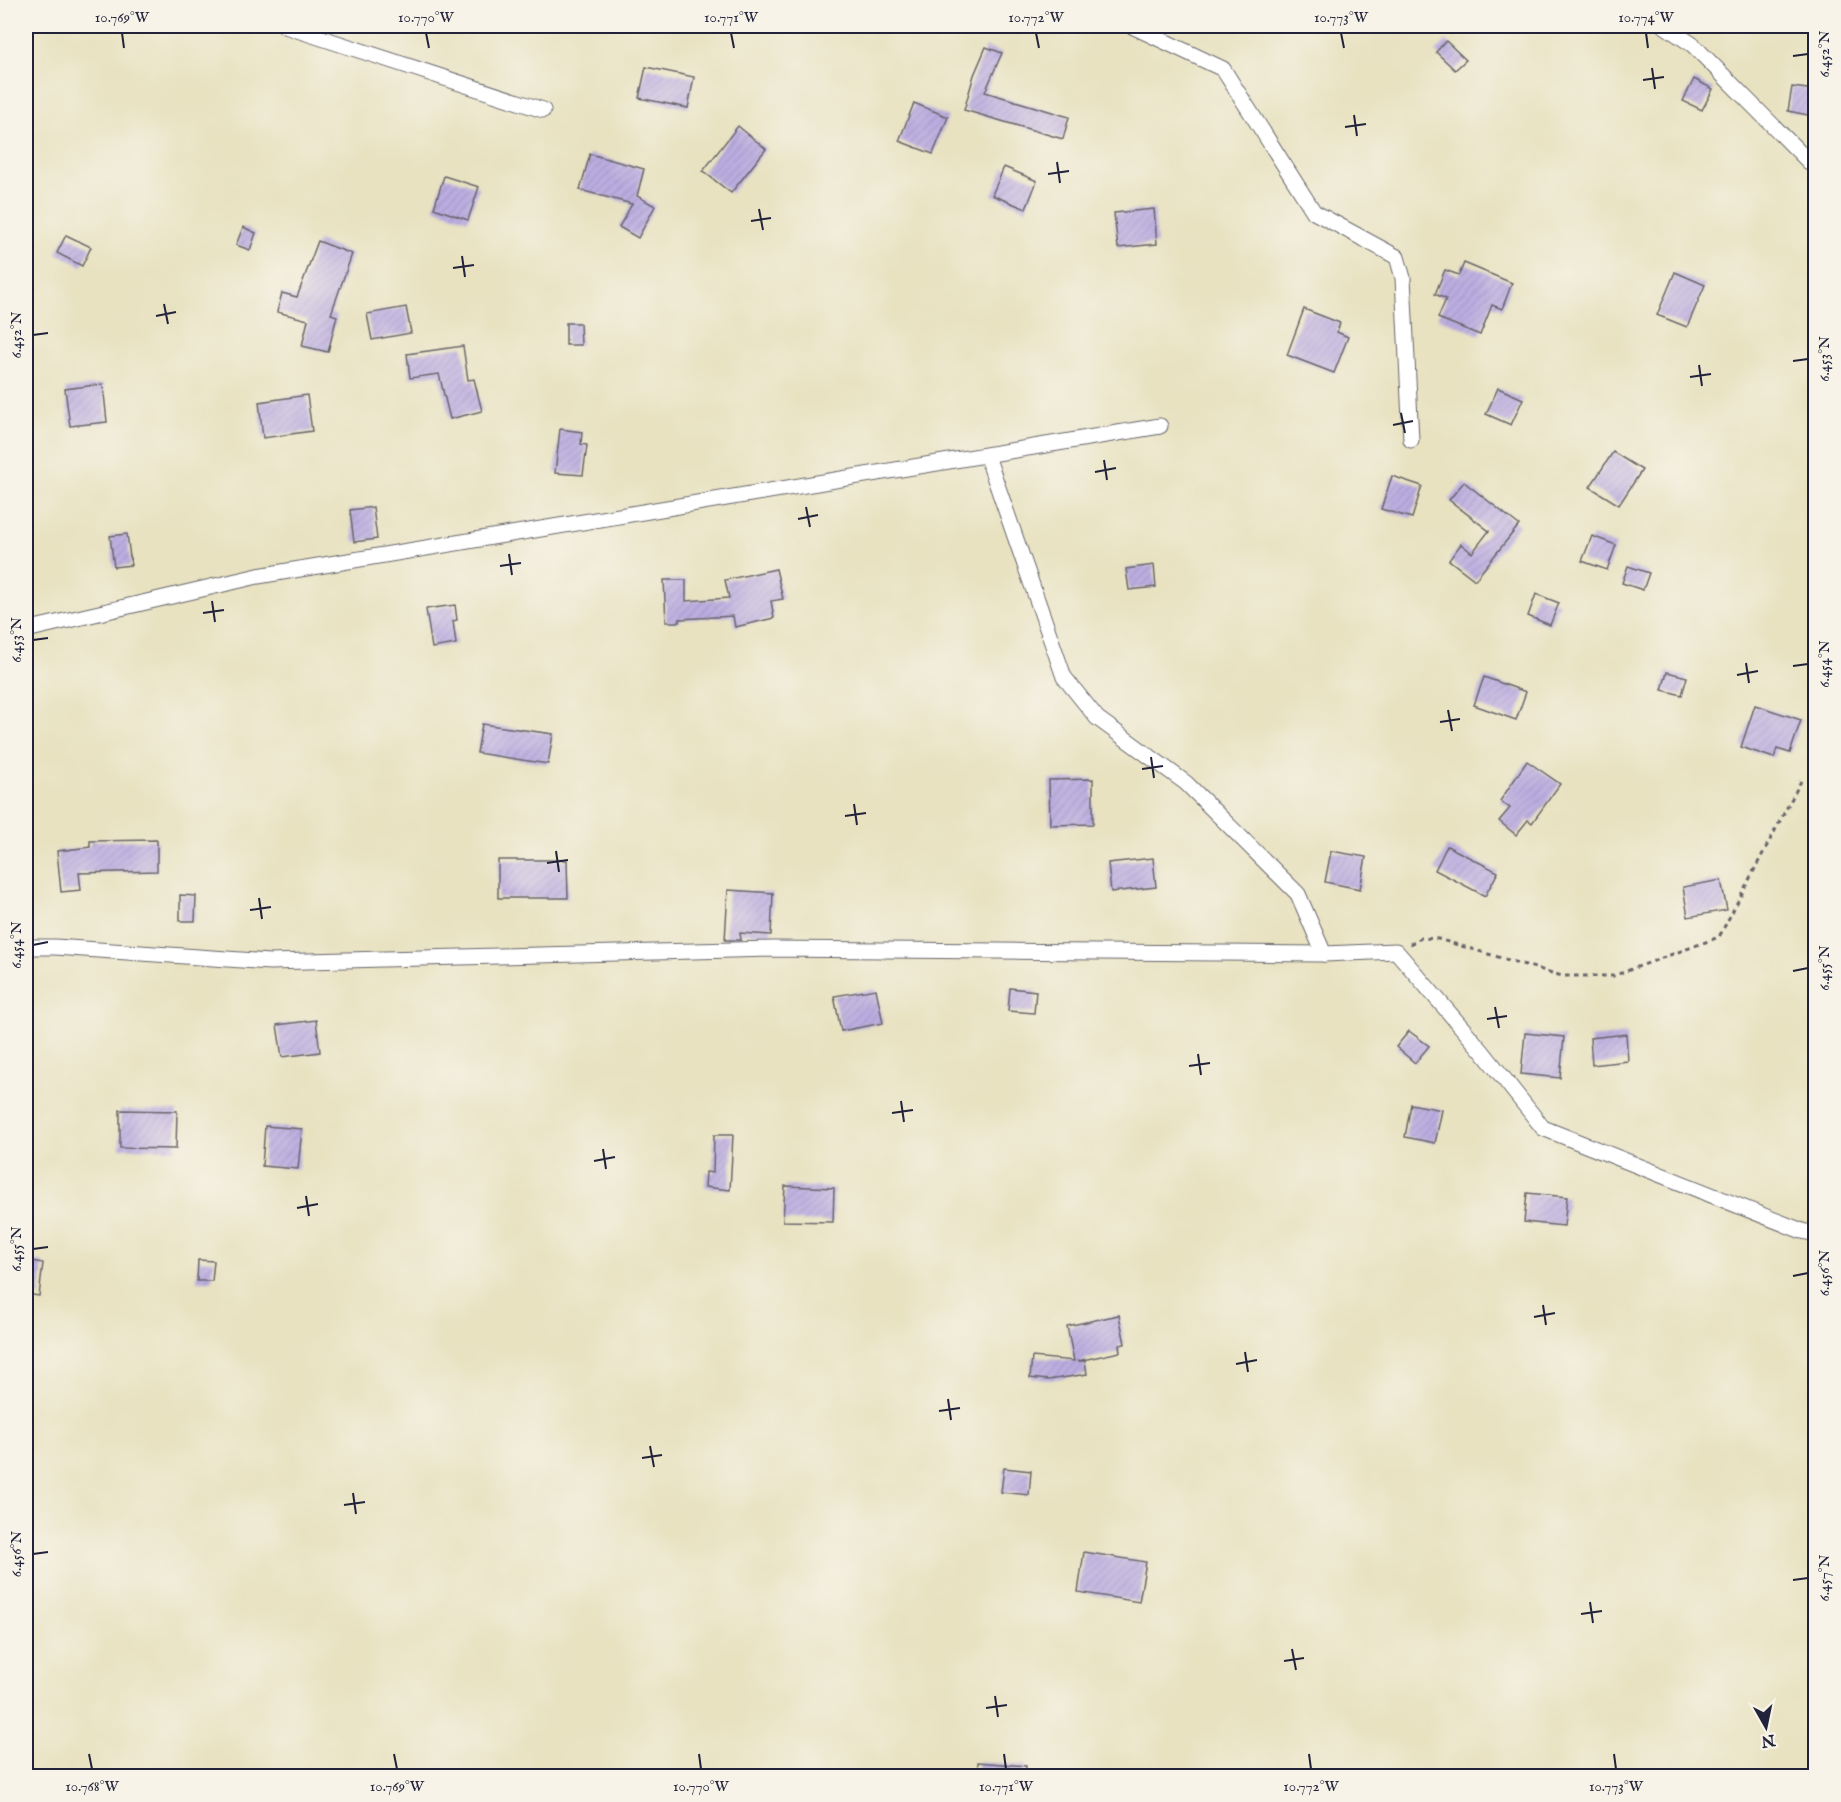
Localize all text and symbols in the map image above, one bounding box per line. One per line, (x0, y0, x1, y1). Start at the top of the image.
text: 10.769°W (95, 8, 150, 27)
text: 10.770°W (398, 8, 455, 27)
text: 10.771°W (704, 8, 759, 27)
text: 10.772°W (1008, 8, 1064, 27)
text: 10.773°W (1314, 8, 1369, 27)
text: 10.774°W (1618, 8, 1675, 27)
text: 6.452°N (1815, 30, 1834, 78)
text: 6.452°N (7, 311, 26, 359)
text: 6.453°N (1815, 336, 1834, 382)
text: 6.453°N (7, 617, 26, 663)
text: 6.454°N (1815, 640, 1834, 688)
text: 6.454°N (7, 921, 26, 969)
text: 6.455°N (1815, 945, 1834, 991)
text: 6.455°N (7, 1226, 26, 1272)
text: 6.456°N (1815, 1250, 1834, 1296)
text: 6.456°N (7, 1531, 26, 1577)
text: 6.457°N (1815, 1554, 1834, 1602)
north arrow (1736, 1697, 1796, 1757)
text: N (1759, 1729, 1777, 1751)
text: 10.768°W (65, 1777, 119, 1796)
text: 10.769°W (370, 1777, 425, 1796)
text: 10.770°W (673, 1777, 730, 1796)
text: 10.771°W (979, 1777, 1034, 1796)
text: 10.772°W (1283, 1777, 1339, 1796)
text: 10.773°W (1589, 1777, 1644, 1796)

